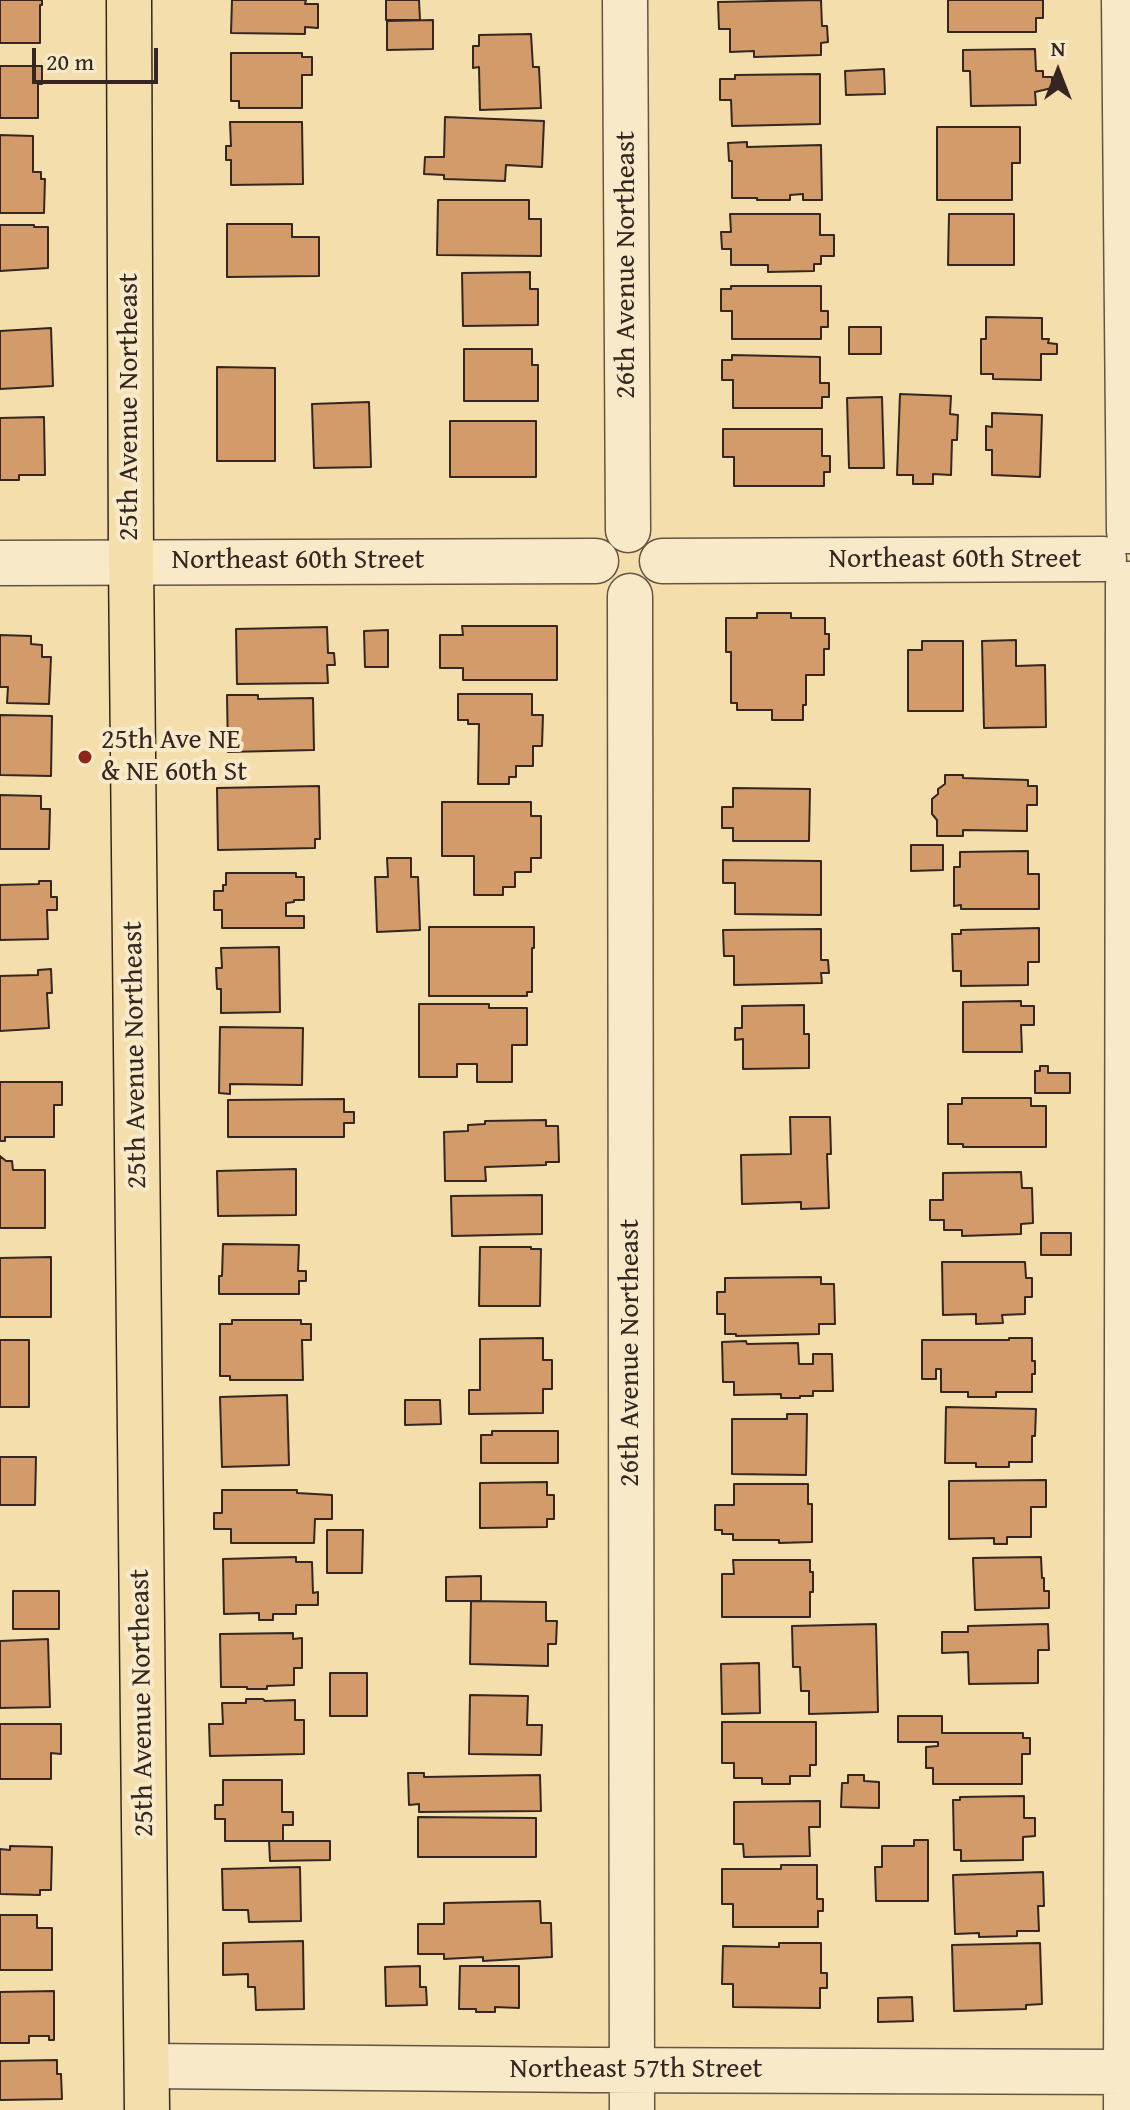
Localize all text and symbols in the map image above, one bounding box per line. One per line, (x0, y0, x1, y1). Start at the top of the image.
scale bar (36, 32, 162, 82)
north arrow (1018, 32, 1098, 112)
text: N (1051, 32, 1065, 64)
text: 20 m (46, 44, 94, 79)
street label: 26th Avenue Northeast (610, 131, 644, 399)
street label: 25th Avenue Northeast (113, 273, 147, 541)
street label: Northeast 60th Street (829, 543, 1081, 577)
street label: Northeast 60th Street (172, 544, 424, 578)
place label: 25th Ave NE & NE 60th St (101, 724, 247, 790)
marker: 25th Ave NE & NE 60th St (76, 748, 94, 766)
street label: 25th Avenue Northeast (117, 921, 155, 1189)
street label: 26th Avenue Northeast (614, 1219, 648, 1487)
street label: 25th Avenue Northeast (124, 1569, 162, 1837)
street label: Northeast 57th Street (510, 2053, 762, 2087)

